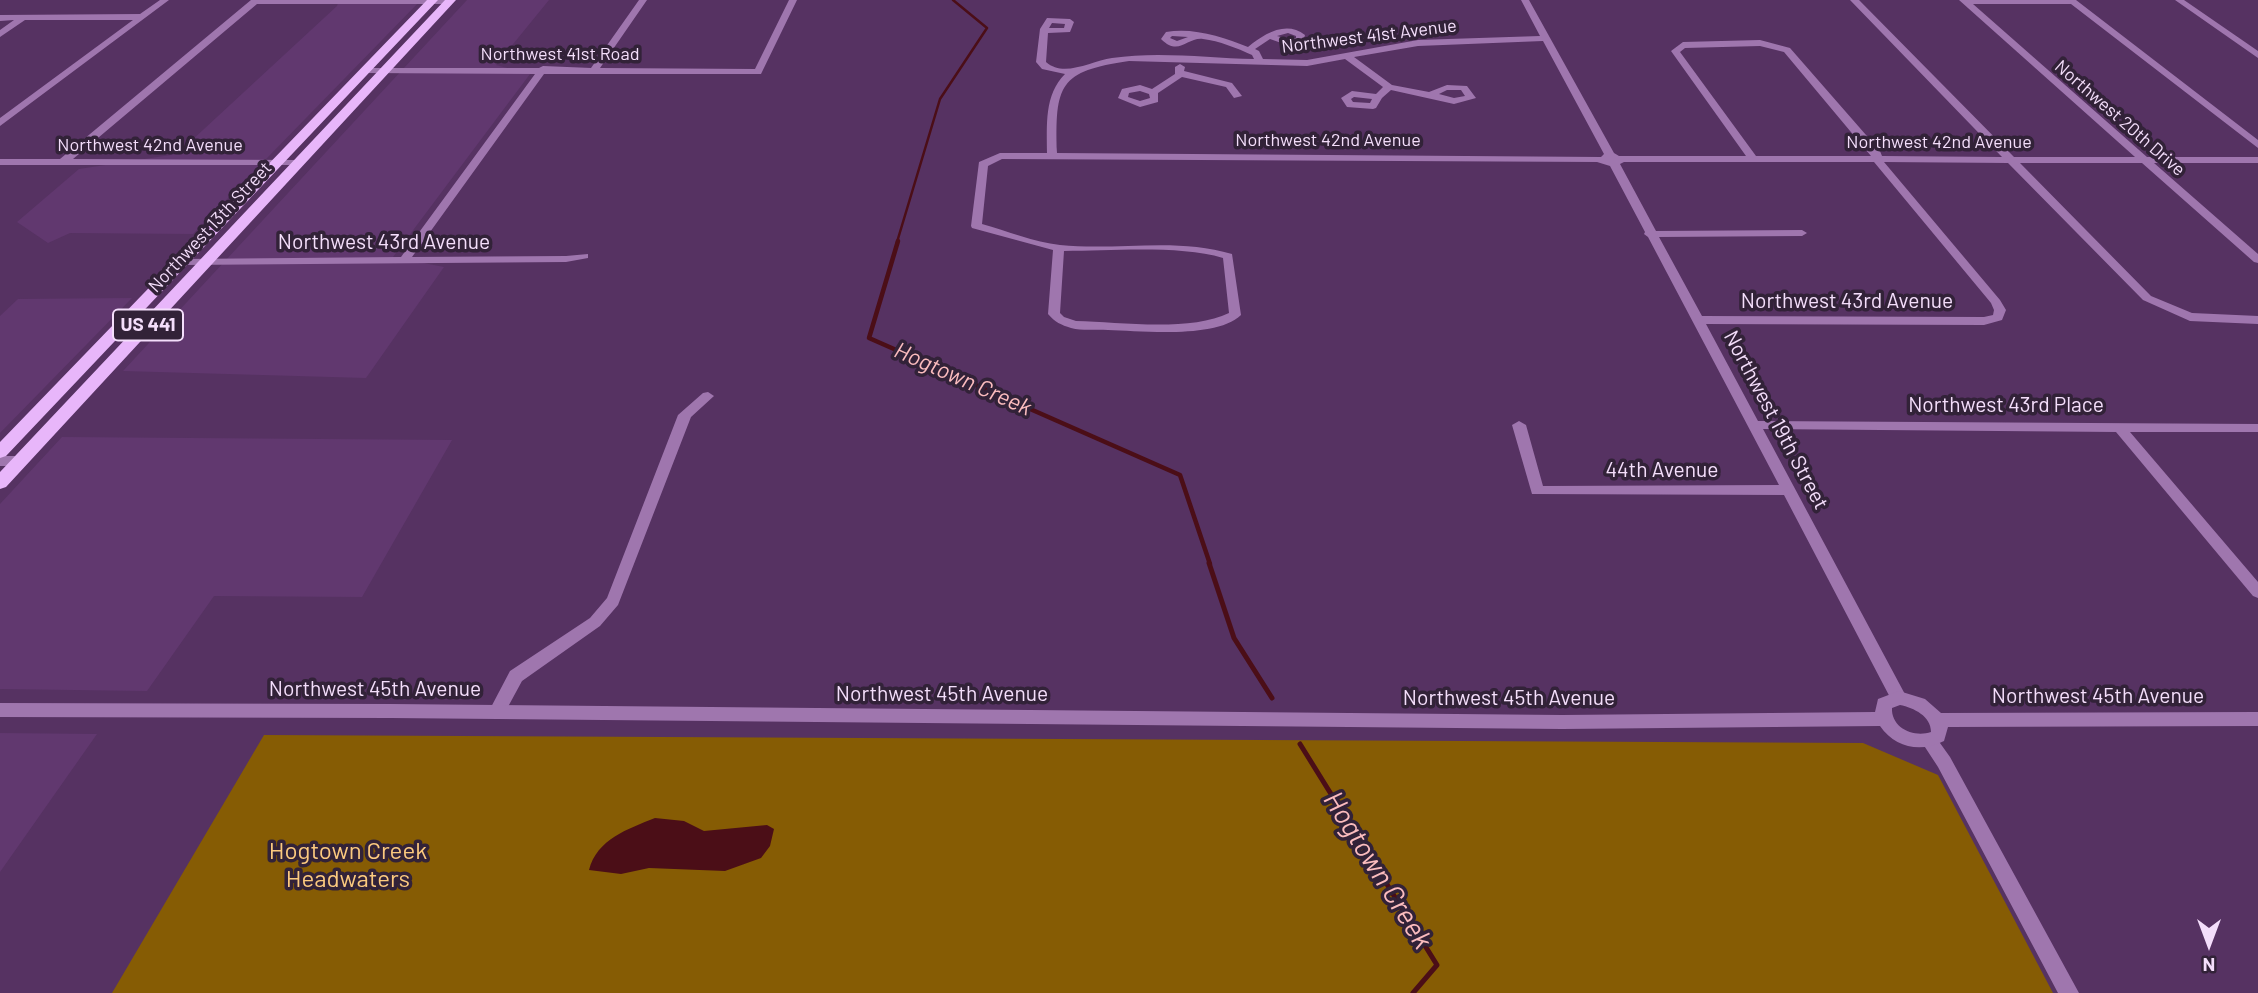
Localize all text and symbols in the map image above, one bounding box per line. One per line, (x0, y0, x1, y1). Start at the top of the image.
street label: Northwest 41st Avenue (1280, 15, 1458, 57)
street label: Northwest 41st Road (481, 43, 639, 65)
street label: Northwest 20th Drive (2050, 56, 2190, 180)
street label: Northwest 42nd Avenue (1235, 129, 1421, 151)
street label: Northwest 42nd Avenue (1846, 131, 2032, 153)
street label: Northwest 42nd Avenue (57, 134, 243, 156)
street label: Northwest 13th Street (144, 157, 276, 297)
street label: Northwest 43rd Avenue (278, 229, 490, 255)
street label: Northwest 43rd Avenue (1741, 288, 1953, 314)
road number: US 441 (113, 310, 183, 340)
street label: Northwest 19th Street (1718, 326, 1834, 514)
water label: Hogtown Creek (890, 336, 1036, 422)
street label: Northwest 43rd Place (1908, 392, 2104, 418)
street label: 44th Avenue (1605, 457, 1719, 483)
street label: Northwest 45th Avenue (269, 676, 481, 702)
street label: Northwest 45th Avenue (836, 681, 1048, 707)
street label: Northwest 45th Avenue (1992, 683, 2204, 709)
street label: Northwest 45th Avenue (1403, 685, 1615, 711)
water label: Hogtown Creek (1316, 785, 1440, 955)
park label: Hogtown Creek Headwaters (269, 837, 427, 893)
north arrow (2174, 909, 2244, 979)
text: N (2203, 954, 2215, 977)

